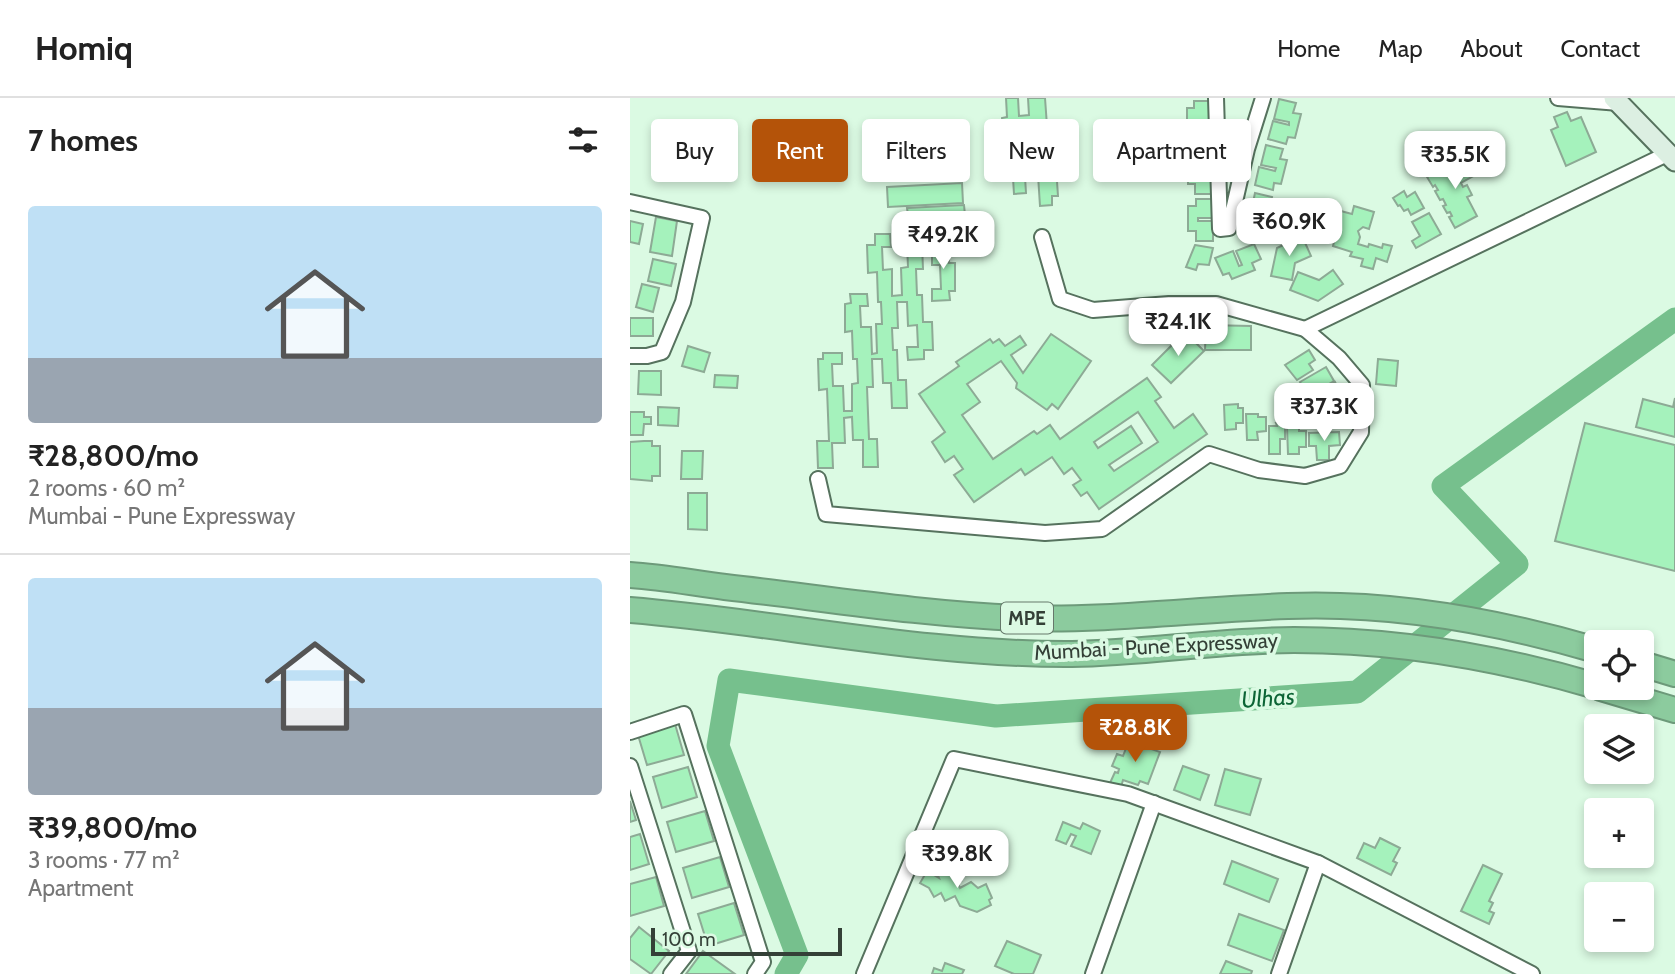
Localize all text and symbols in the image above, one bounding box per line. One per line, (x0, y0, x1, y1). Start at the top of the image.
text: Homiq (35, 28, 133, 68)
text: Home (1277, 34, 1340, 63)
text: Map (1378, 34, 1423, 63)
text: About (1461, 34, 1523, 63)
text: Contact (1561, 34, 1640, 63)
chip: Buy (651, 119, 738, 182)
chip: Rent (752, 119, 848, 182)
chip: Filters (862, 119, 970, 182)
chip: New (984, 119, 1079, 182)
chip: Apartment (1093, 119, 1251, 182)
icon: filters (564, 121, 602, 159)
text: 7 homes (28, 122, 138, 159)
pin: ₹35.5K (1398, 132, 1512, 191)
text: ₹35.5K (1420, 140, 1490, 168)
pin: ₹60.9K (1232, 198, 1346, 258)
text: ₹60.9K (1252, 207, 1326, 235)
pin: ₹49.2K (886, 212, 1000, 271)
text: ₹49.2K (907, 220, 979, 248)
icon: home (252, 251, 378, 377)
pin: ₹24.1K (1121, 299, 1235, 358)
text: ₹24.1K (1145, 307, 1211, 335)
pin: ₹37.3K (1267, 384, 1381, 443)
text: ₹37.3K (1290, 392, 1358, 420)
text: ₹28,800/mo (28, 437, 199, 474)
text: 2 rooms · 60 m² (28, 474, 185, 502)
text: Mumbai - Pune Expressway (28, 502, 295, 530)
road number: MPE (1001, 603, 1053, 634)
icon: home (252, 623, 378, 749)
street label: Mumbai - Pune Expressway (1033, 627, 1279, 665)
map controls (1584, 630, 1654, 952)
button: locate (1584, 630, 1654, 700)
water label: Ulhas (1240, 682, 1296, 714)
pin: ₹28.8K (1078, 704, 1192, 764)
text: ₹28.8K (1099, 713, 1171, 741)
button: layers (1584, 714, 1654, 784)
button: + (1584, 798, 1654, 868)
text: ₹39,800/mo (28, 809, 197, 846)
pin: ₹39.8K (900, 830, 1014, 890)
text: ₹39.8K (922, 839, 992, 867)
text: 3 rooms · 77 m² (28, 846, 180, 874)
text: Apartment (28, 874, 133, 902)
button: − (1584, 882, 1654, 952)
scale bar (651, 925, 842, 957)
text: 100 m (662, 928, 716, 951)

